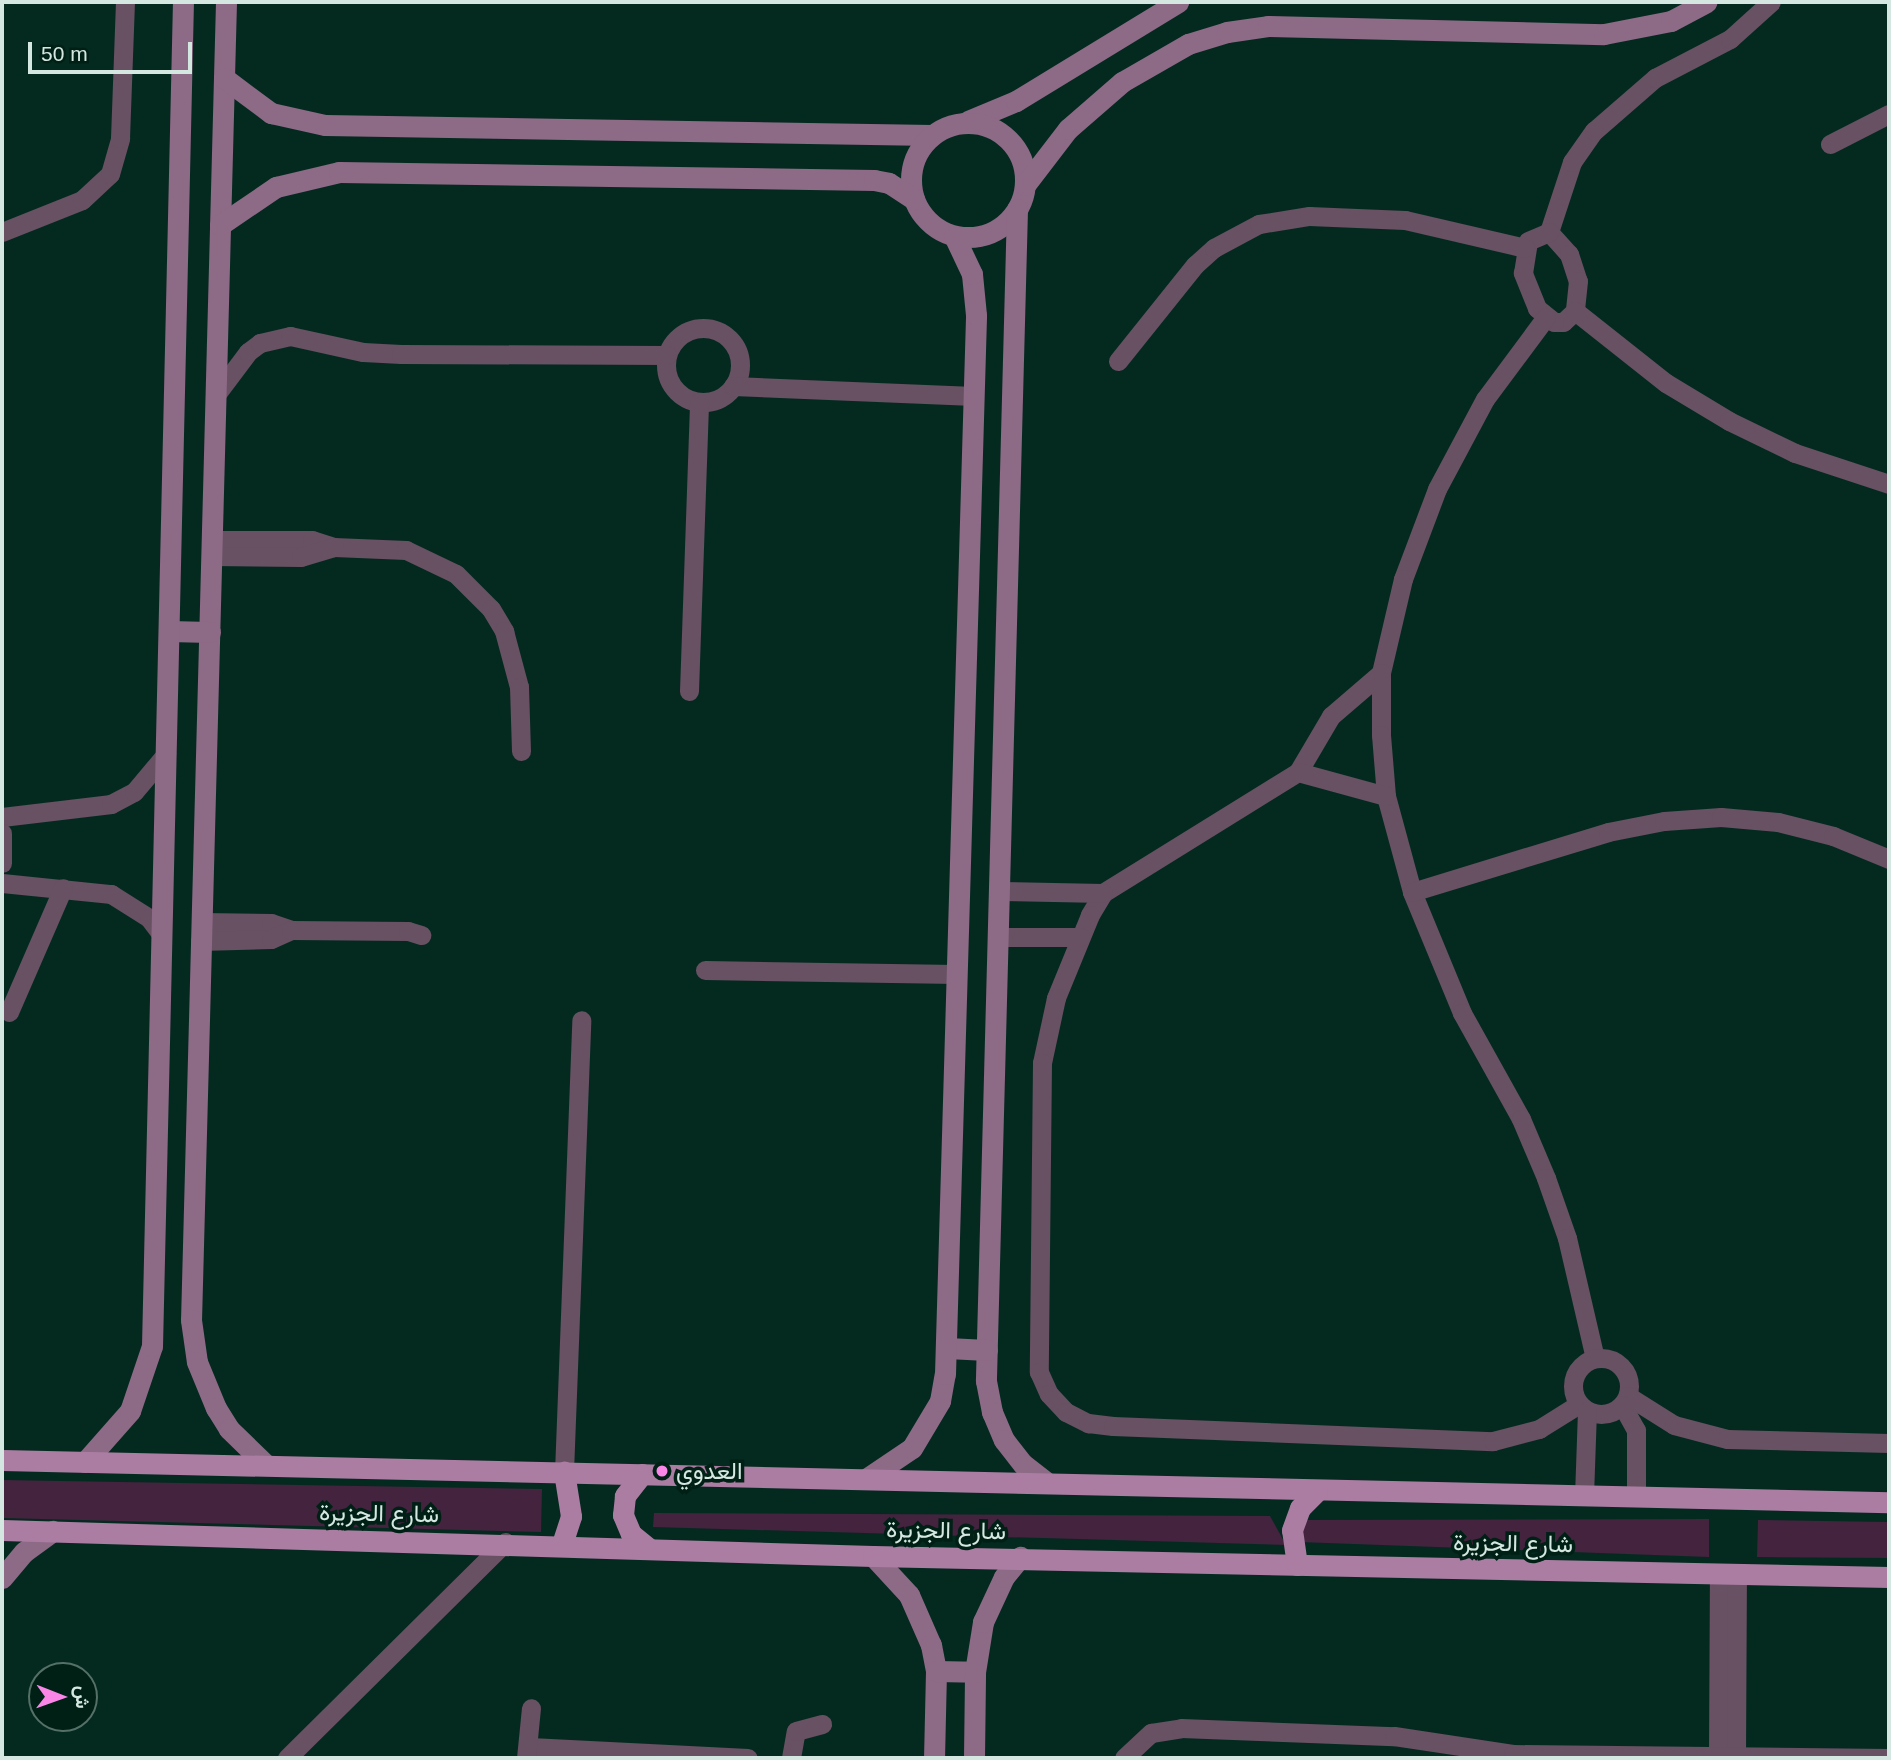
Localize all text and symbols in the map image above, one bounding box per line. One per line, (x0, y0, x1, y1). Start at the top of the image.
scale bar (32, 28, 196, 72)
text: 50 m (41, 42, 88, 65)
place label: العدوي (676, 1457, 743, 1485)
marker: العدوي (654, 1463, 670, 1479)
street label: شارع الجزيرة (319, 1498, 439, 1528)
street label: شارع الجزيرة (886, 1515, 1006, 1545)
street label: شارع الجزيرة (1453, 1528, 1573, 1558)
north arrow (28, 1662, 98, 1732)
text: ش (72, 1686, 93, 1709)

